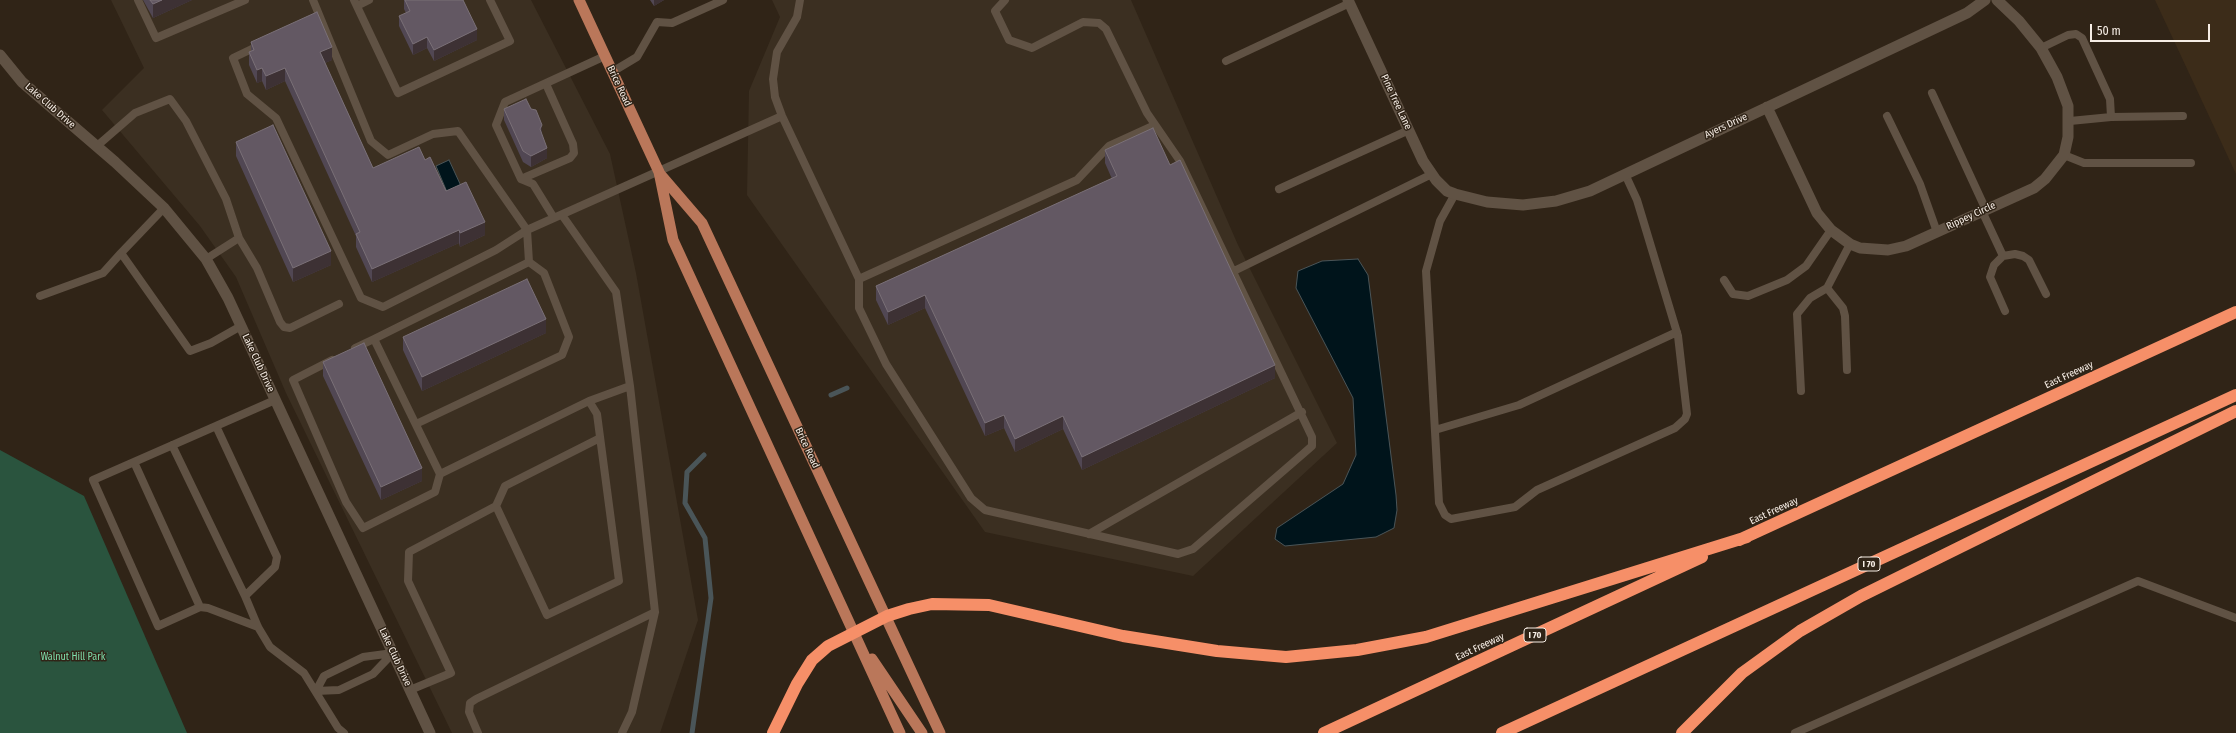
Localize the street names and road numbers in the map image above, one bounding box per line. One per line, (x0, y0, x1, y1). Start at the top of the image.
street label: Brice Road (604, 64, 634, 108)
street label: Pine Tree Lane (1378, 72, 1414, 132)
street label: Lake Club Drive (22, 81, 78, 131)
street label: Ayers Drive (1703, 111, 1749, 141)
street label: Rippey Circle (1944, 199, 1998, 233)
street label: Lake Club Drive (239, 332, 277, 394)
street label: East Freeway (2043, 359, 2095, 391)
street label: Brice Road (792, 426, 822, 470)
street label: East Freeway (1748, 495, 1800, 527)
road number: I 70 (1858, 557, 1880, 571)
street label: Lake Club Drive (376, 626, 414, 688)
road number: I 70 (1524, 628, 1546, 642)
street label: East Freeway (1454, 631, 1506, 663)

